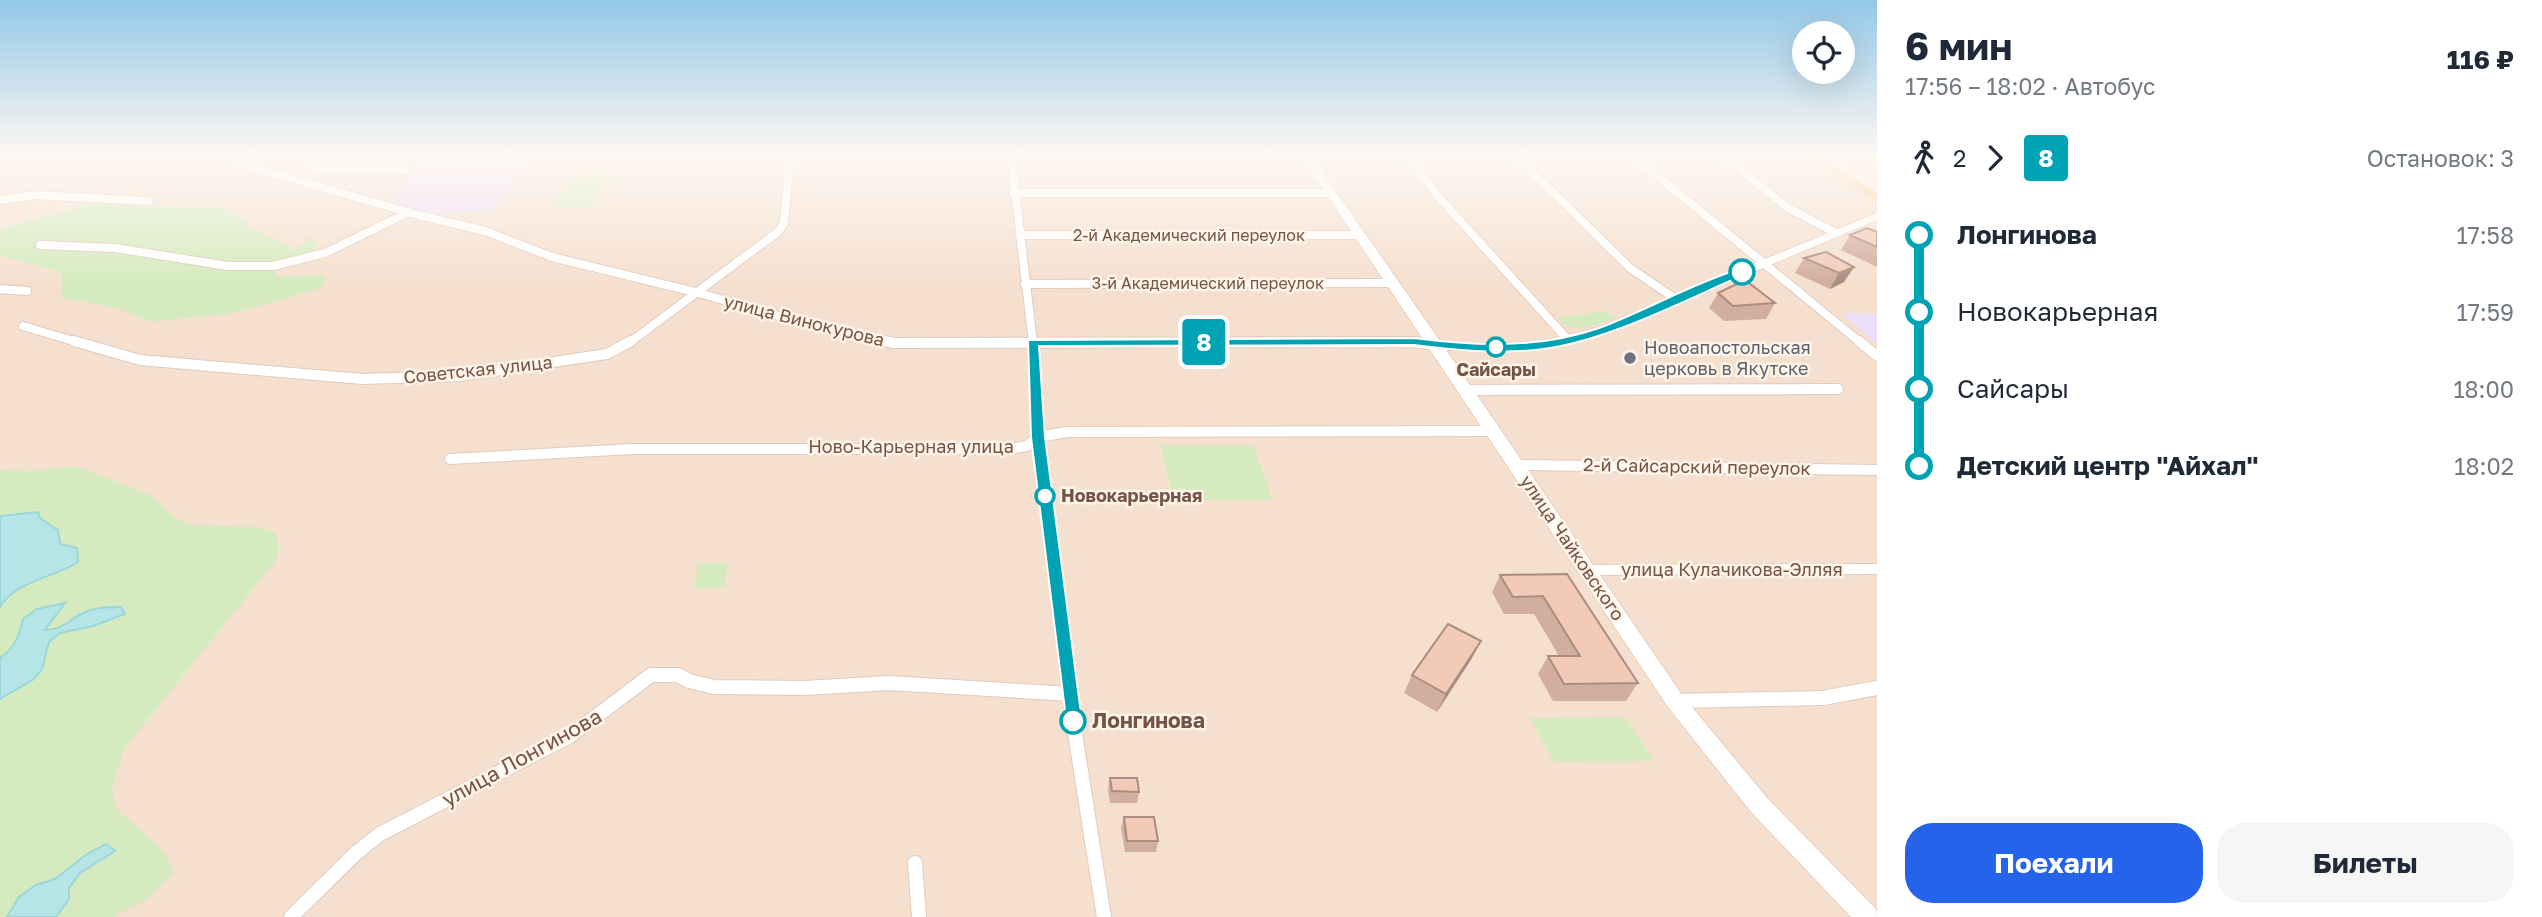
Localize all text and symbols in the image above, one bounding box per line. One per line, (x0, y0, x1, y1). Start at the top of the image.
map controls (1792, 21, 1855, 84)
button: locate (1792, 21, 1855, 84)
text: 6 мин (1905, 23, 2012, 68)
text: 116 ₽ (2447, 44, 2514, 75)
text: 17:56 – 18:02 · Автобус (1905, 72, 2155, 100)
icon: walk (1905, 139, 1943, 177)
icon: forward (1976, 139, 2014, 177)
text: 8 (2038, 143, 2054, 172)
text: 2 (1953, 144, 1966, 172)
text: Остановок: 3 (2367, 144, 2514, 172)
text: Лонгинова (1957, 219, 2097, 250)
text: 17:58 (2456, 221, 2514, 249)
street label: 2-й Академический переулок (1073, 225, 1305, 245)
unlabelled marker (1729, 259, 1755, 285)
street label: 3-й Академический переулок (1092, 273, 1324, 293)
street label: улица Винокурова (722, 289, 887, 351)
text: Новокарьерная (1957, 296, 2158, 327)
text: 17:59 (2457, 298, 2514, 326)
line badge: 8 (1181, 319, 1227, 365)
text: 8 (1196, 327, 1212, 356)
place label: Новоапостольская церковь в Якутске (1644, 336, 1811, 379)
marker: Сайсары (1486, 337, 1506, 357)
street label: Советская улица (402, 350, 554, 388)
marker: Новоапостольская церковь в Якутске (1622, 350, 1638, 366)
place label: Сайсары (1456, 358, 1536, 380)
text: Сайсары (1957, 373, 2069, 404)
text: 18:00 (2453, 375, 2514, 403)
street label: Ново-Карьерная улица (808, 435, 1014, 457)
text: Детский центр "Айхал" (1957, 450, 2258, 481)
text: 18:02 (2454, 452, 2514, 480)
street label: 2-й Сайсарский переулок (1583, 453, 1811, 479)
street label: улица Чайковского (1516, 470, 1630, 624)
place label: Новокарьерная (1061, 484, 1202, 506)
marker: Новокарьерная (1035, 486, 1055, 506)
street label: улица Кулачикова-Элляя (1621, 558, 1843, 580)
street label: улица Лонгинова (437, 702, 606, 812)
place label: Лонгинова (1092, 707, 1205, 733)
marker: Лонгинова (1060, 708, 1086, 734)
button: Поехали (1905, 823, 2203, 903)
button: Билеты (2217, 823, 2514, 903)

